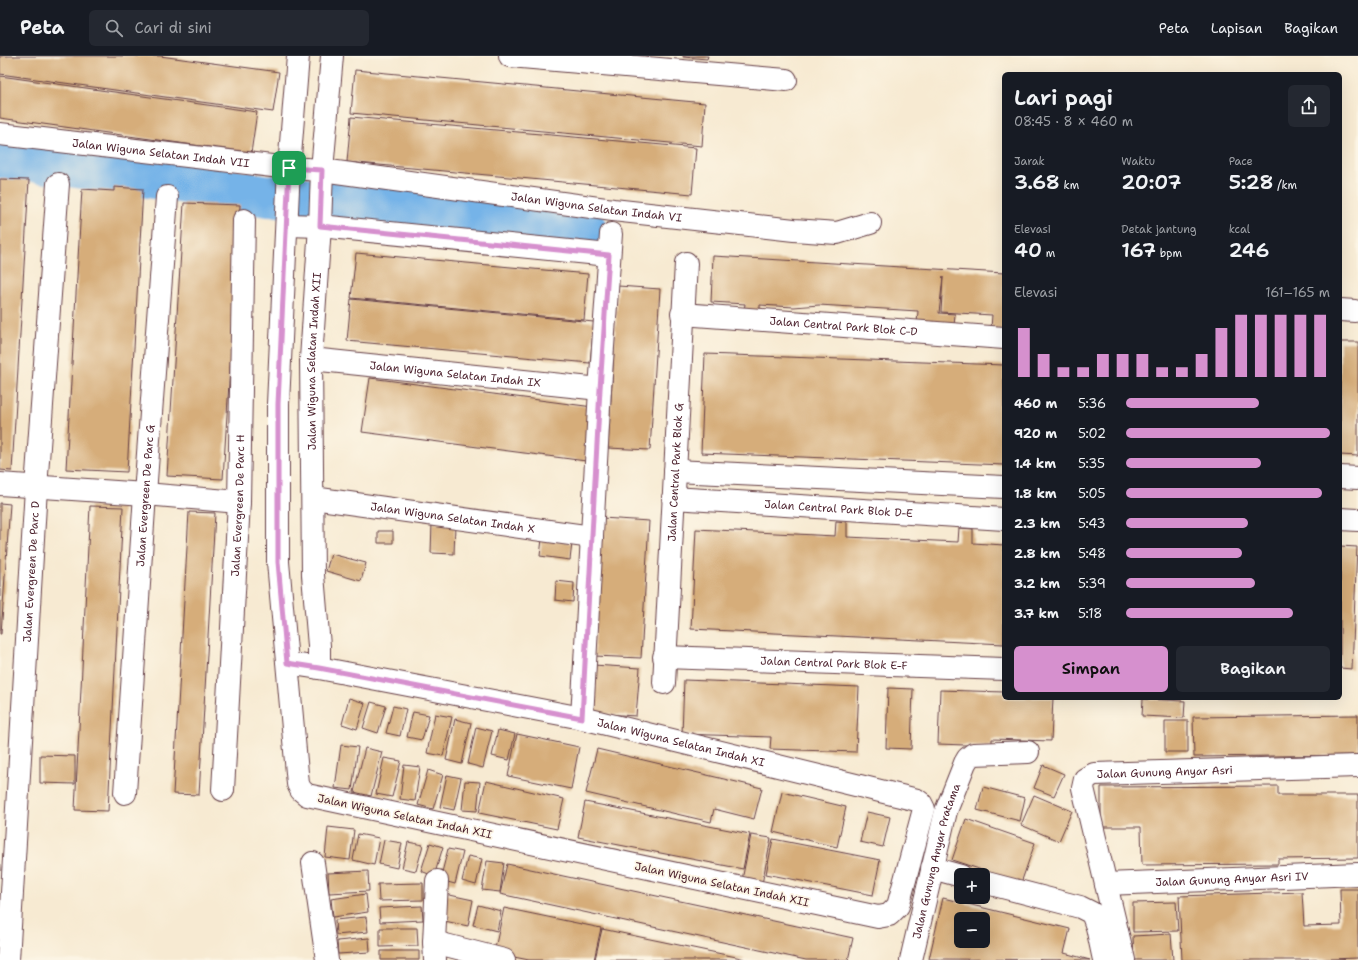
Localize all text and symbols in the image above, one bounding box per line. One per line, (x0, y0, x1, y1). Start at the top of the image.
search box (89, 10, 369, 46)
text: Peta (20, 15, 65, 40)
icon: search (103, 17, 125, 39)
text: Cari di sini (135, 18, 212, 38)
text: Peta (1159, 19, 1189, 37)
text: Lapisan (1211, 19, 1262, 37)
text: Bagikan (1284, 19, 1338, 37)
text: Lari pagi (1014, 83, 1113, 112)
button: share (1288, 85, 1330, 127)
text: 08:45 · 8 × 460 m (1014, 113, 1133, 130)
street label: Jalan Wiguna Selatan Indah VII (71, 136, 250, 171)
pin (272, 151, 306, 185)
text: Jarak (1014, 154, 1045, 169)
text: Waktu (1121, 154, 1155, 169)
text: Pace (1229, 154, 1253, 169)
icon: arrive (278, 157, 300, 179)
text: 3.68 (1014, 169, 1060, 195)
text: 20:07 (1121, 169, 1182, 195)
text: 5:28 (1229, 169, 1274, 195)
text: km (1060, 178, 1079, 193)
text: /km (1274, 178, 1297, 193)
street label: Jalan Wiguna Selatan Indah VI (510, 189, 683, 226)
text: Elevasi (1014, 222, 1051, 237)
text: Detak jantung (1121, 222, 1197, 237)
text: kcal (1229, 222, 1250, 237)
text: 40 (1014, 237, 1042, 263)
text: 167 (1121, 237, 1156, 263)
text: 246 (1229, 237, 1270, 263)
text: m (1042, 246, 1055, 261)
text: bpm (1156, 246, 1182, 261)
street label: Jalan Wiguna Selatan Indah XII (304, 272, 325, 450)
text: Elevasi (1014, 284, 1057, 301)
text: 161–165 m (1265, 284, 1330, 301)
street label: Jalan Central Park Blok C-D (769, 314, 918, 340)
street label: Jalan Wiguna Selatan Indah IX (369, 358, 542, 391)
text: 460 m (1014, 395, 1057, 412)
text: 5:36 (1078, 395, 1106, 412)
street label: Jalan Central Park Blok G (664, 402, 687, 542)
street label: Jalan Evergreen De Parc G (133, 423, 158, 567)
text: 920 m (1014, 425, 1057, 442)
text: 5:02 (1078, 425, 1106, 442)
street label: Jalan Evergreen De Parc H (228, 434, 248, 577)
text: 1.4 km (1014, 455, 1056, 472)
text: 5:35 (1078, 455, 1105, 472)
text: 1.8 km (1014, 485, 1057, 502)
text: 5:05 (1078, 485, 1106, 502)
street label: Jalan Central Park Blok D-E (764, 497, 914, 521)
street label: Jalan Wiguna Selatan Indah X (369, 499, 536, 537)
street label: Jalan Evergreen De Parc D (20, 501, 43, 643)
text: 2.3 km (1014, 515, 1060, 532)
text: 5:43 (1078, 515, 1106, 532)
text: 2.8 km (1014, 545, 1060, 562)
text: 5:48 (1078, 545, 1106, 562)
text: 3.2 km (1014, 575, 1060, 592)
text: 5:39 (1078, 575, 1106, 592)
text: 3.7 km (1014, 605, 1059, 622)
text: 5:18 (1078, 605, 1102, 622)
button: Simpan (1014, 646, 1168, 692)
button: Bagikan (1176, 646, 1330, 692)
street label: Jalan Central Park Blok E-F (760, 653, 908, 674)
street label: Jalan Wiguna Selatan Indah XI (596, 715, 766, 770)
street label: Jalan Gunung Anyar Asri (1096, 763, 1233, 782)
street label: Jalan Gunung Anyar Pratama (909, 781, 964, 941)
street label: Jalan Wiguna Selatan Indah XII (316, 791, 494, 842)
street label: Jalan Wiguna Selatan Indah XII (633, 859, 811, 910)
map controls (954, 868, 990, 948)
button: + (954, 868, 990, 904)
street label: Jalan Gunung Anyar Asri IV (1155, 869, 1309, 890)
button: − (954, 912, 990, 948)

